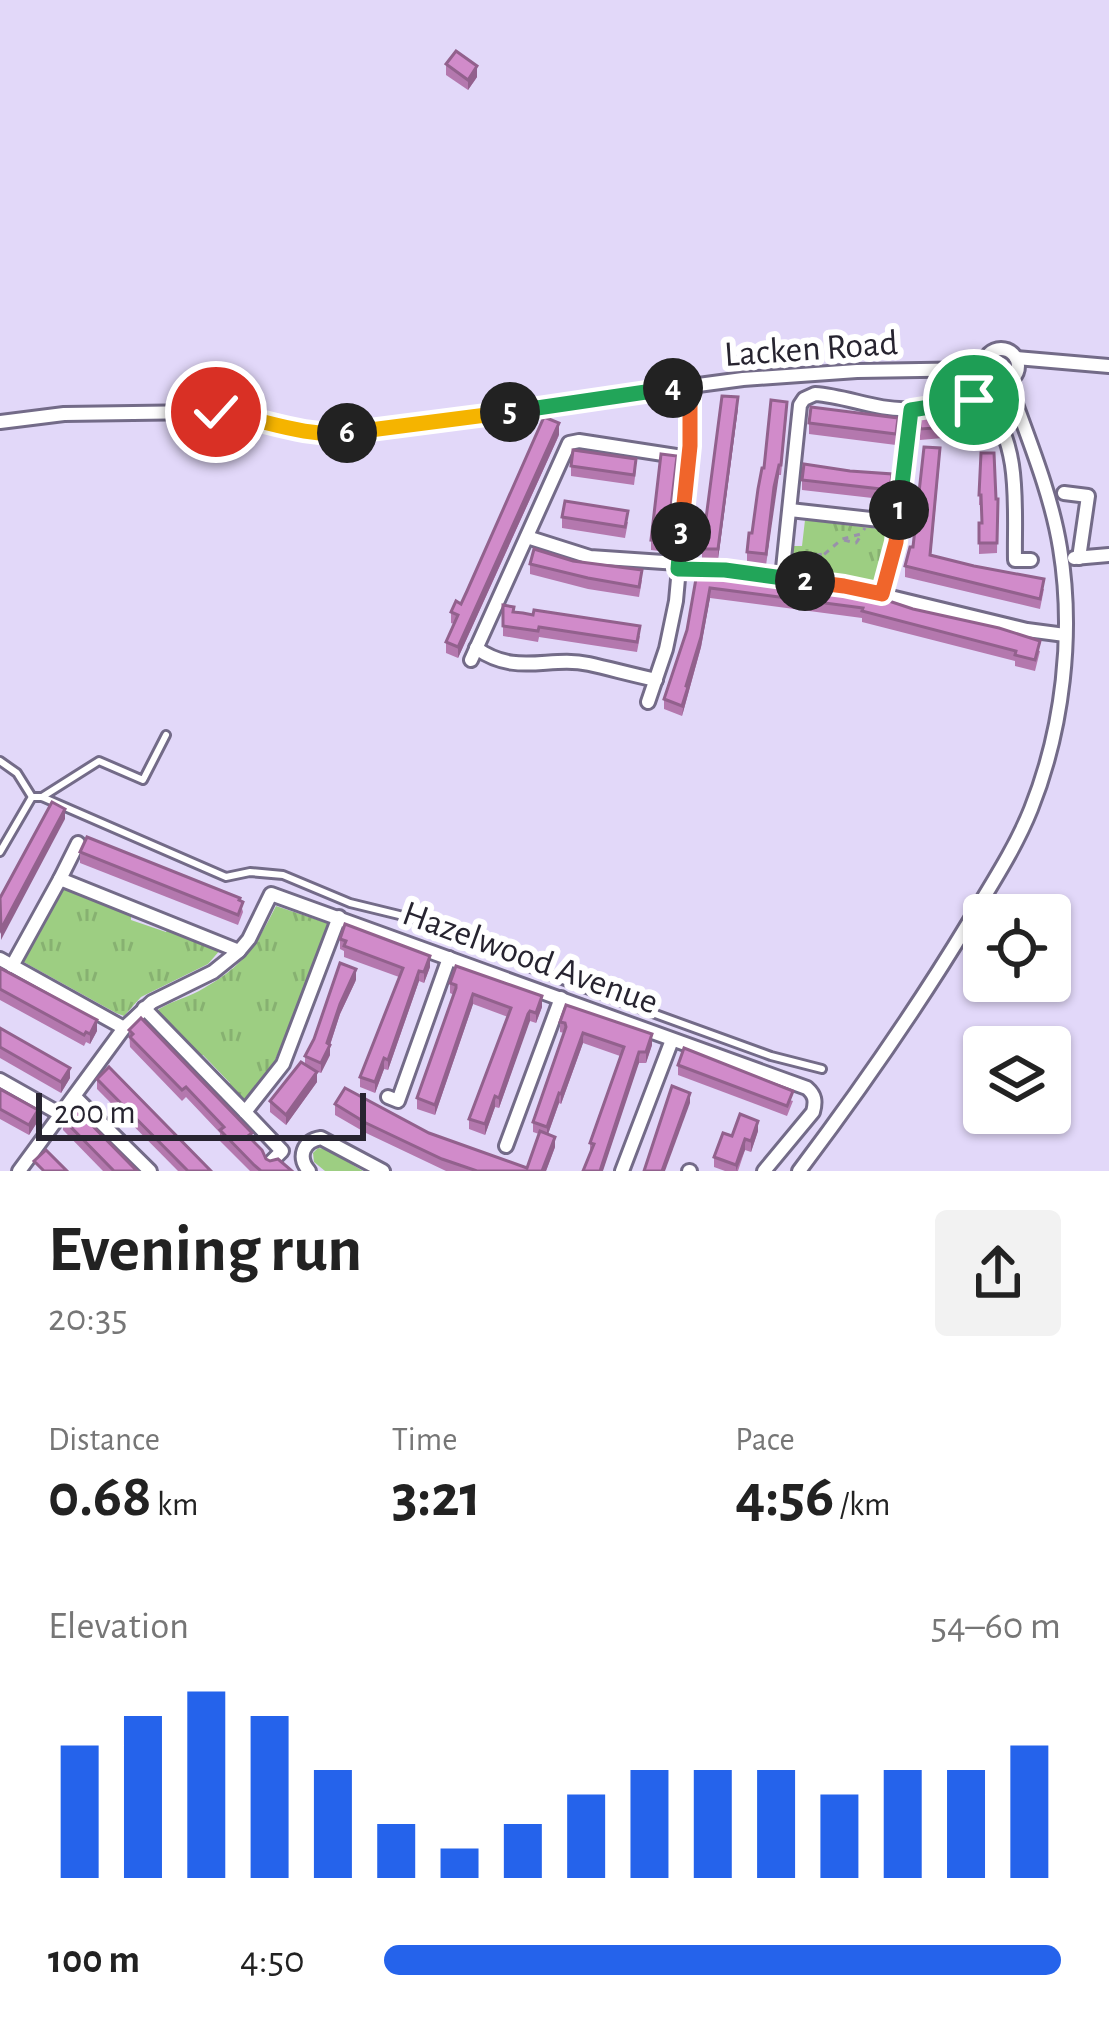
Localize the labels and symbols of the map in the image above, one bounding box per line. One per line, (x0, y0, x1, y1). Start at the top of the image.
street label: Lacken Road (723, 325, 899, 373)
pin (923, 349, 1025, 451)
pin: 4 (643, 358, 703, 418)
pin (165, 361, 267, 463)
pin: 5 (480, 382, 540, 442)
pin: 6 (317, 403, 377, 463)
pin: 1 (869, 480, 929, 540)
pin: 3 (651, 502, 711, 562)
pin: 2 (775, 551, 835, 611)
street label: Hazelwood Avenue (398, 895, 663, 1021)
scale bar (36, 1087, 366, 1140)

